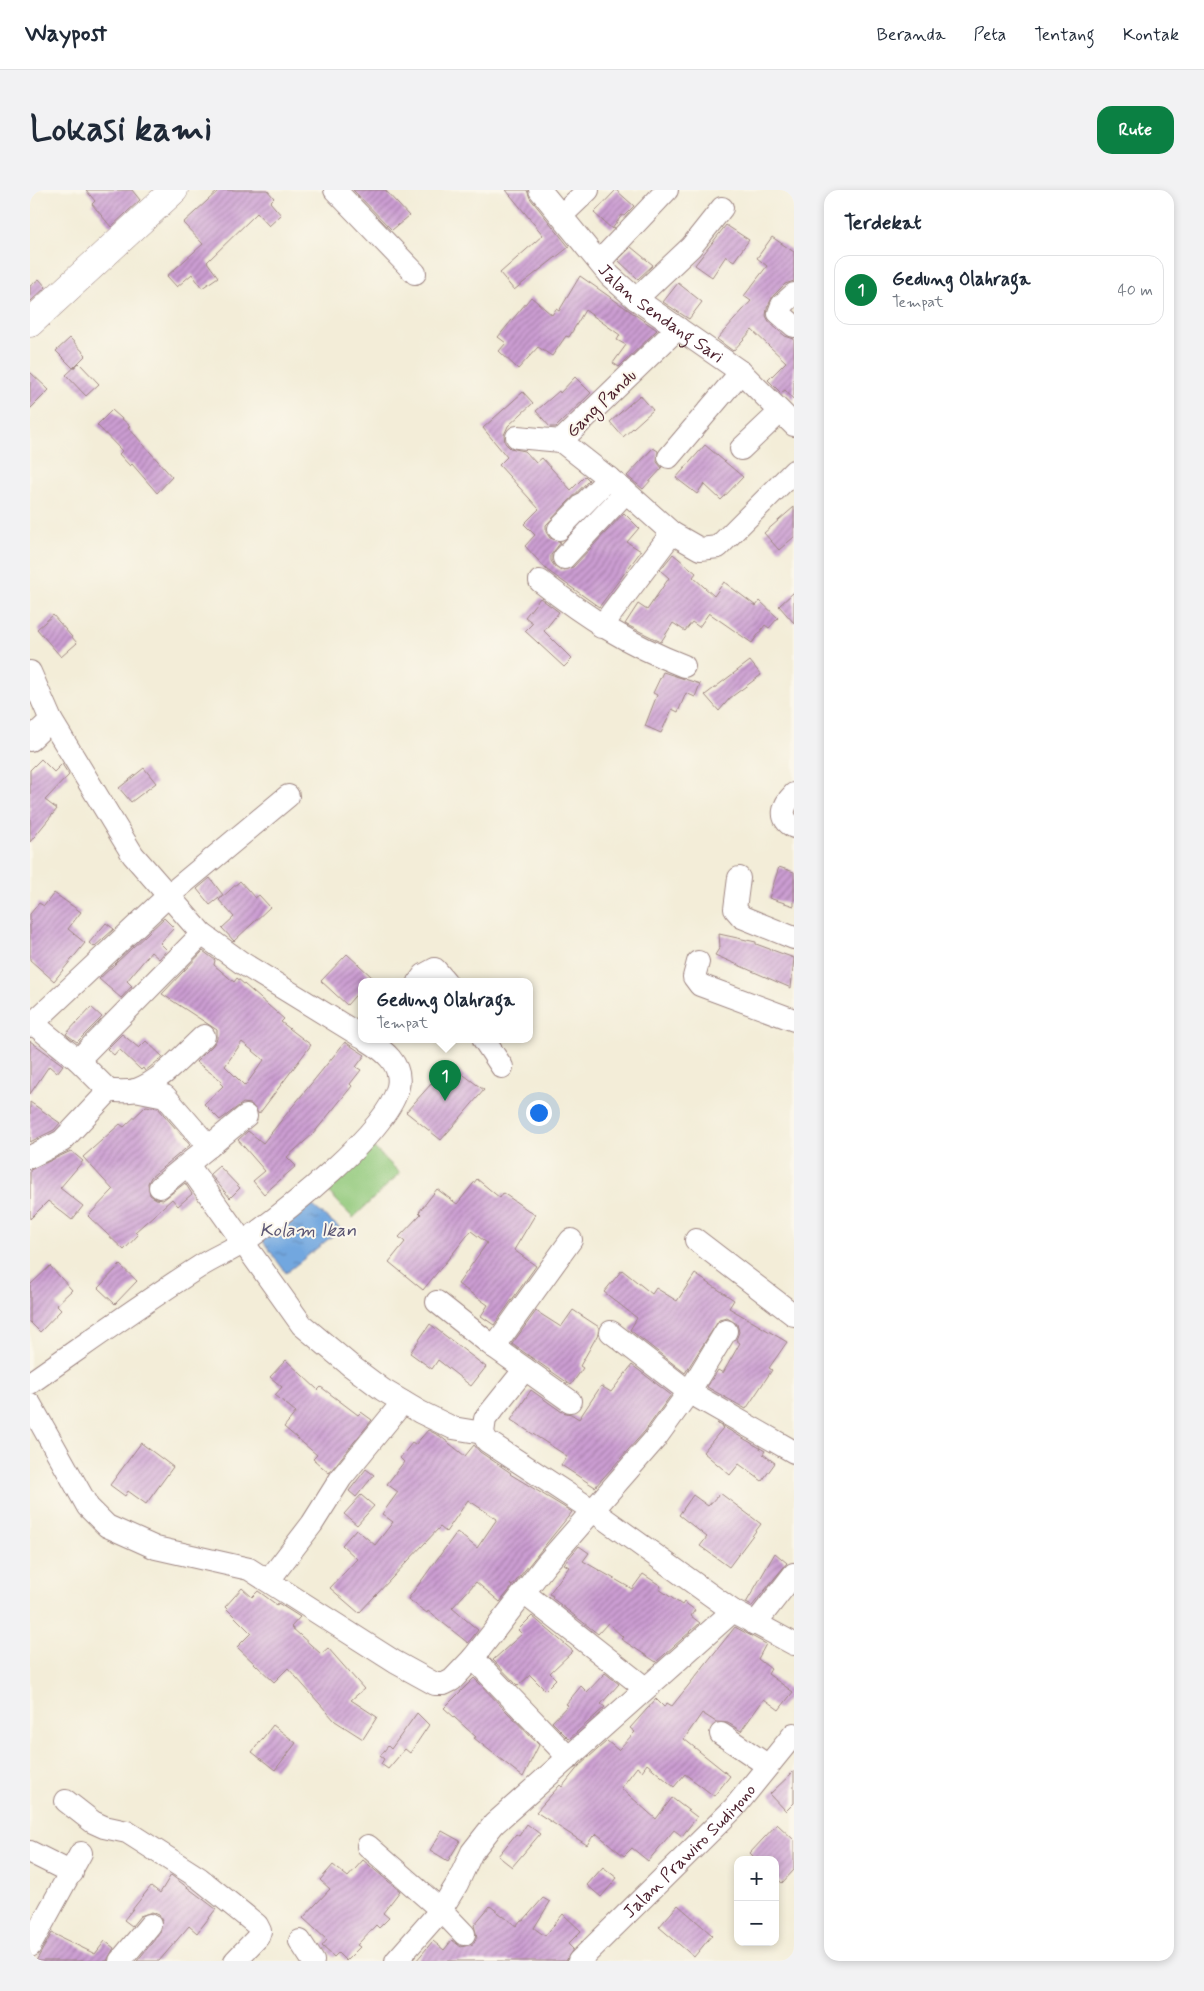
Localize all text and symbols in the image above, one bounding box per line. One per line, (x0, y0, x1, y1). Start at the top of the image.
text: Waypost (25, 19, 107, 50)
text: Beranda (876, 23, 945, 47)
text: Peta (973, 23, 1006, 47)
text: Tentang (1034, 23, 1095, 47)
text: Kontak (1123, 23, 1179, 47)
button: Rute (1097, 106, 1174, 154)
text: Lokasi kami (30, 107, 212, 153)
text: Terdekat (844, 209, 922, 237)
street label: Jalan Sendang Sari (592, 259, 728, 369)
text: Gedung Olahraga (892, 267, 1030, 292)
text: 1 (857, 280, 865, 301)
text: 40 m (1117, 280, 1153, 301)
text: Tempat (892, 292, 944, 313)
street label: Gang Pandu (561, 364, 643, 444)
popup (358, 978, 533, 1043)
text: Gedung Olahraga (376, 988, 515, 1013)
text: Tempat (376, 1013, 428, 1034)
pin: 1 (429, 1060, 461, 1101)
your location (526, 1100, 552, 1126)
water label: Kolam Ikan (259, 1218, 357, 1243)
street label: Jalan Prawiro Sudiyono (618, 1779, 762, 1924)
map controls (734, 1856, 779, 1946)
button: + (734, 1856, 779, 1901)
button: − (734, 1901, 779, 1946)

